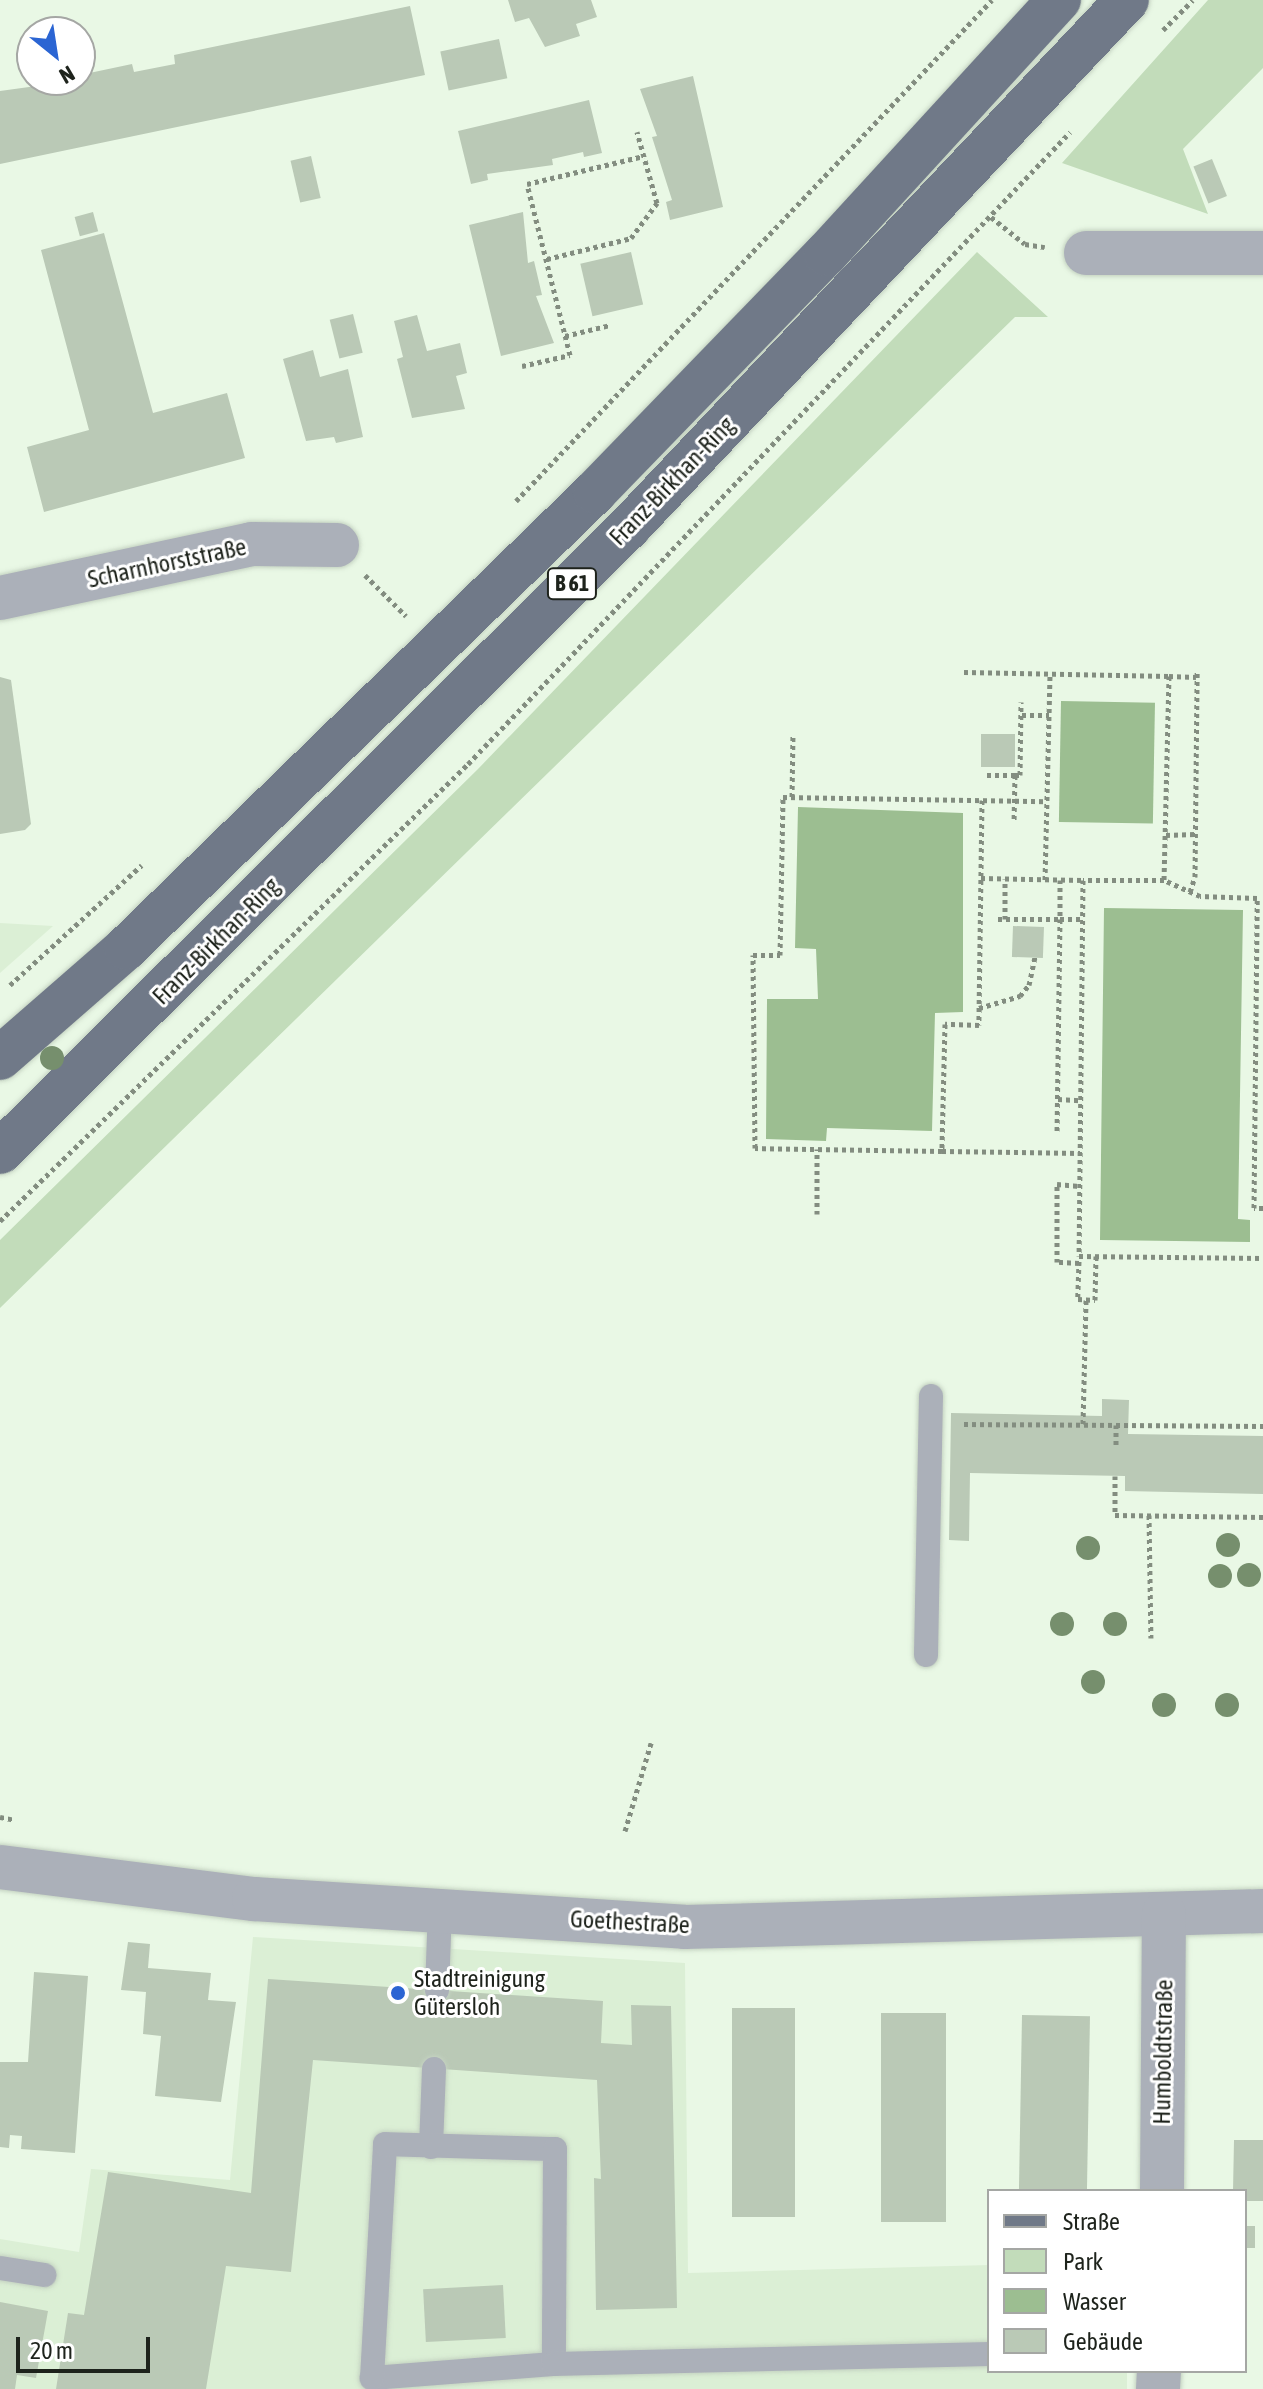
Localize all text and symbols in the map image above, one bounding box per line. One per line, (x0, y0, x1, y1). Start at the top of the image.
north arrow (16, 16, 96, 96)
text: N (55, 61, 79, 90)
street label: Franz-Birkhan-Ring (603, 411, 741, 551)
street label: Scharnhorststraße (85, 532, 249, 594)
road number: B 61 (546, 566, 598, 602)
street label: Franz-Birkhan-Ring (147, 872, 285, 1010)
street label: Goethestraße (569, 1904, 691, 1940)
place label: Stadtreinigung Gütersloh (414, 1965, 545, 2021)
street label: Humboldtstraße (1147, 1979, 1179, 2125)
marker: Stadtreinigung Gütersloh (389, 1984, 407, 2002)
legend (987, 2189, 1247, 2373)
text: Straße (1063, 2208, 1120, 2235)
text: Park (1063, 2248, 1103, 2275)
text: Wasser (1063, 2288, 1126, 2315)
scale bar (20, 2321, 154, 2371)
text: Gebäude (1063, 2328, 1143, 2355)
text: 20 m (30, 2337, 73, 2364)

